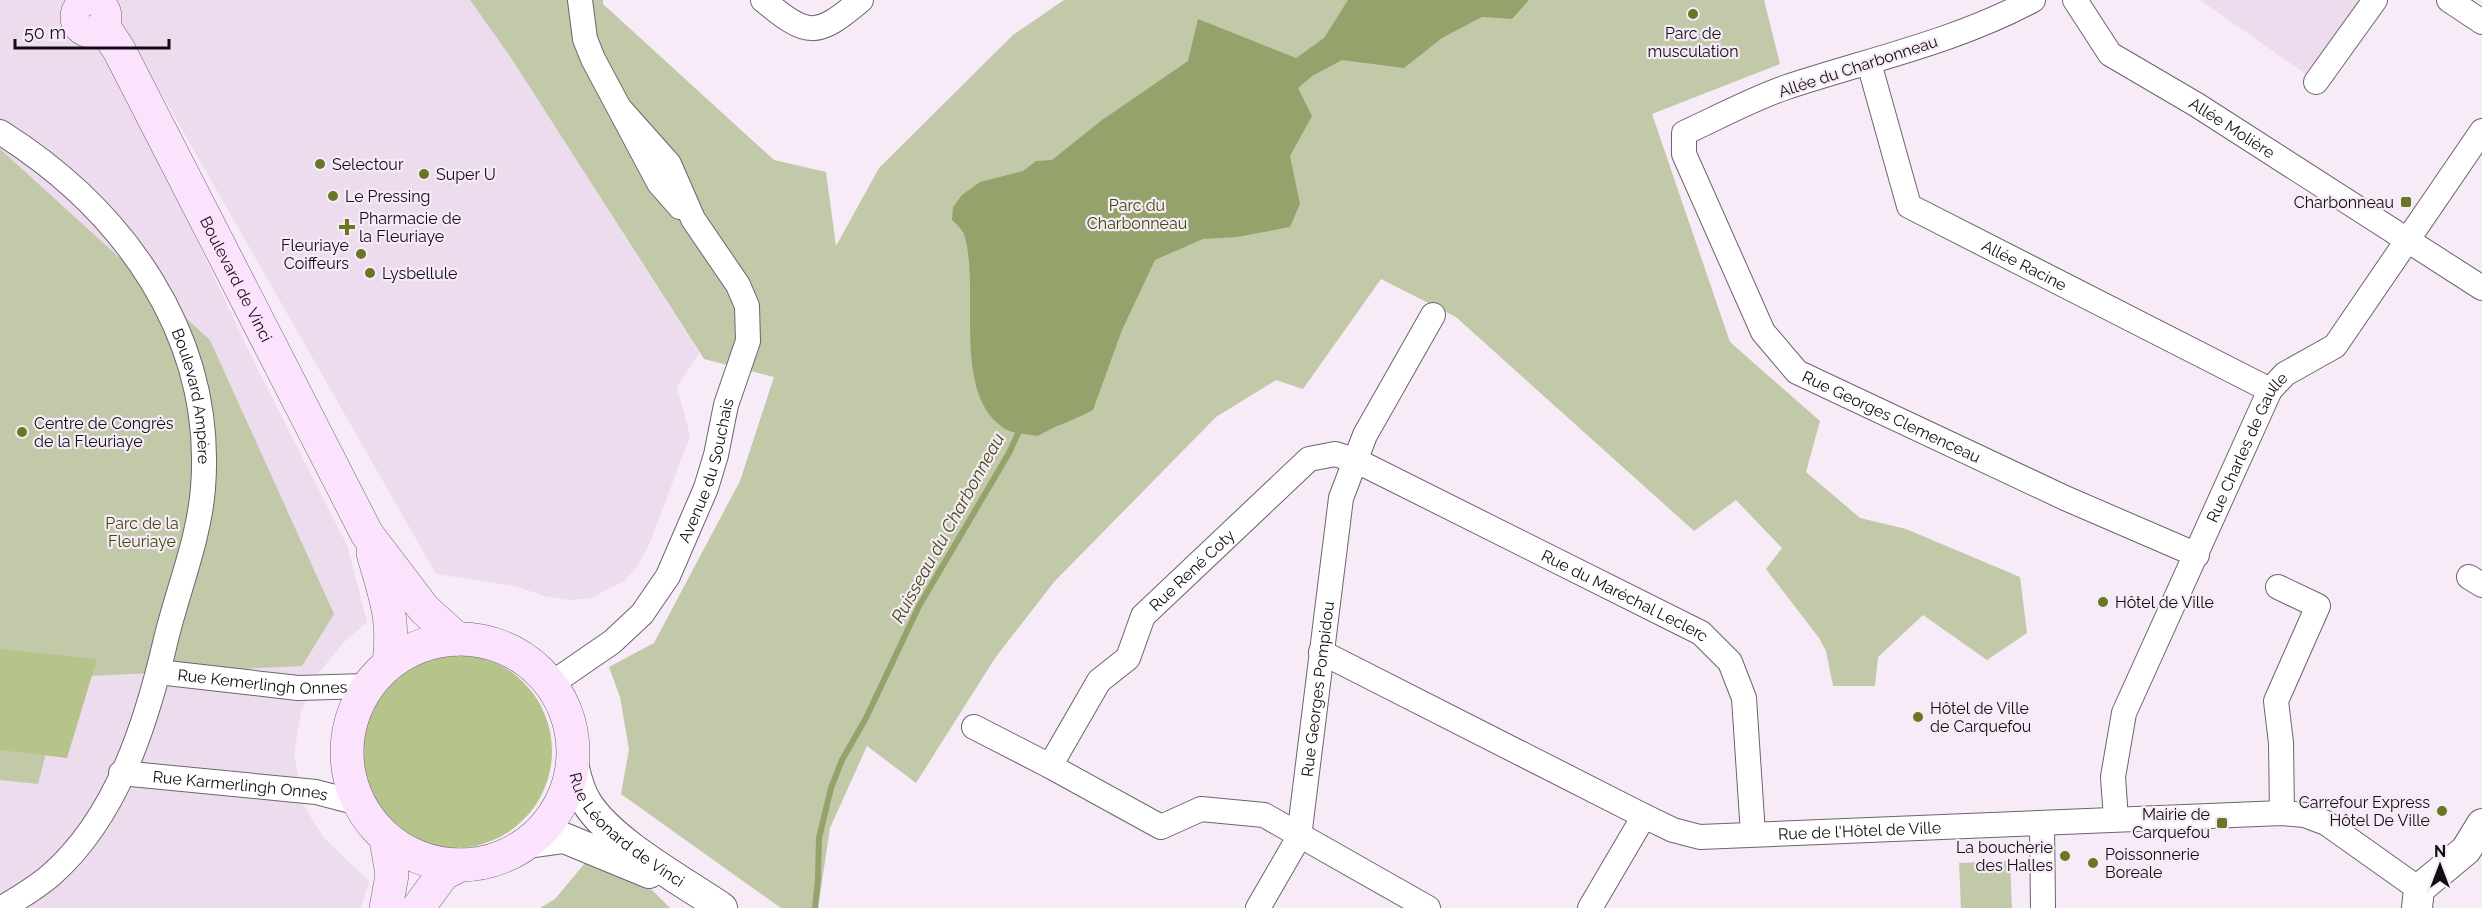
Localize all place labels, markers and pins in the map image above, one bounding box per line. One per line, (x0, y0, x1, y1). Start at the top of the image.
marker: Parc de musculation (1686, 7, 1700, 21)
place label: Parc de musculation (1648, 24, 1738, 61)
place label: Selectour (332, 155, 404, 174)
marker: Selectour (313, 157, 327, 171)
place label: Super U (436, 165, 496, 184)
marker: Super U (417, 167, 431, 181)
place label: Le Pressing (345, 187, 430, 206)
marker: Le Pressing (326, 189, 340, 203)
place label: Charbonneau (2294, 193, 2394, 212)
marker: Charbonneau (2399, 195, 2413, 209)
place label: Pharmacie de la Fleuriaye (359, 209, 461, 246)
marker: Pharmacie de la Fleuriaye (340, 220, 354, 234)
place label: Fleuriaye Coiffeurs (281, 236, 349, 273)
marker: Fleuriaye Coiffeurs (354, 247, 368, 261)
place label: Lysbellule (382, 264, 457, 283)
marker: Lysbellule (363, 266, 377, 280)
place label: Centre de Congrès de la Fleuriaye (34, 414, 174, 451)
marker: Centre de Congrès de la Fleuriaye (15, 425, 29, 439)
place label: Hôtel de Ville (2115, 593, 2214, 612)
marker: Hôtel de Ville (2096, 595, 2110, 609)
place label: Hôtel de Ville de Carquefou (1930, 699, 2031, 736)
marker: Hôtel de Ville de Carquefou (1911, 710, 1925, 724)
place label: Carrefour Express Hôtel De Ville (2299, 793, 2430, 830)
marker: Carrefour Express Hôtel De Ville (2435, 804, 2449, 818)
place label: Mairie de Carquefou (2132, 805, 2210, 842)
marker: Mairie de Carquefou (2215, 816, 2229, 830)
place label: La boucherie des Halles (1956, 838, 2053, 875)
place label: Poissonnerie Boreale (2105, 845, 2199, 882)
marker: La boucherie des Halles (2058, 849, 2072, 863)
marker: Poissonnerie Boreale (2086, 856, 2100, 870)

